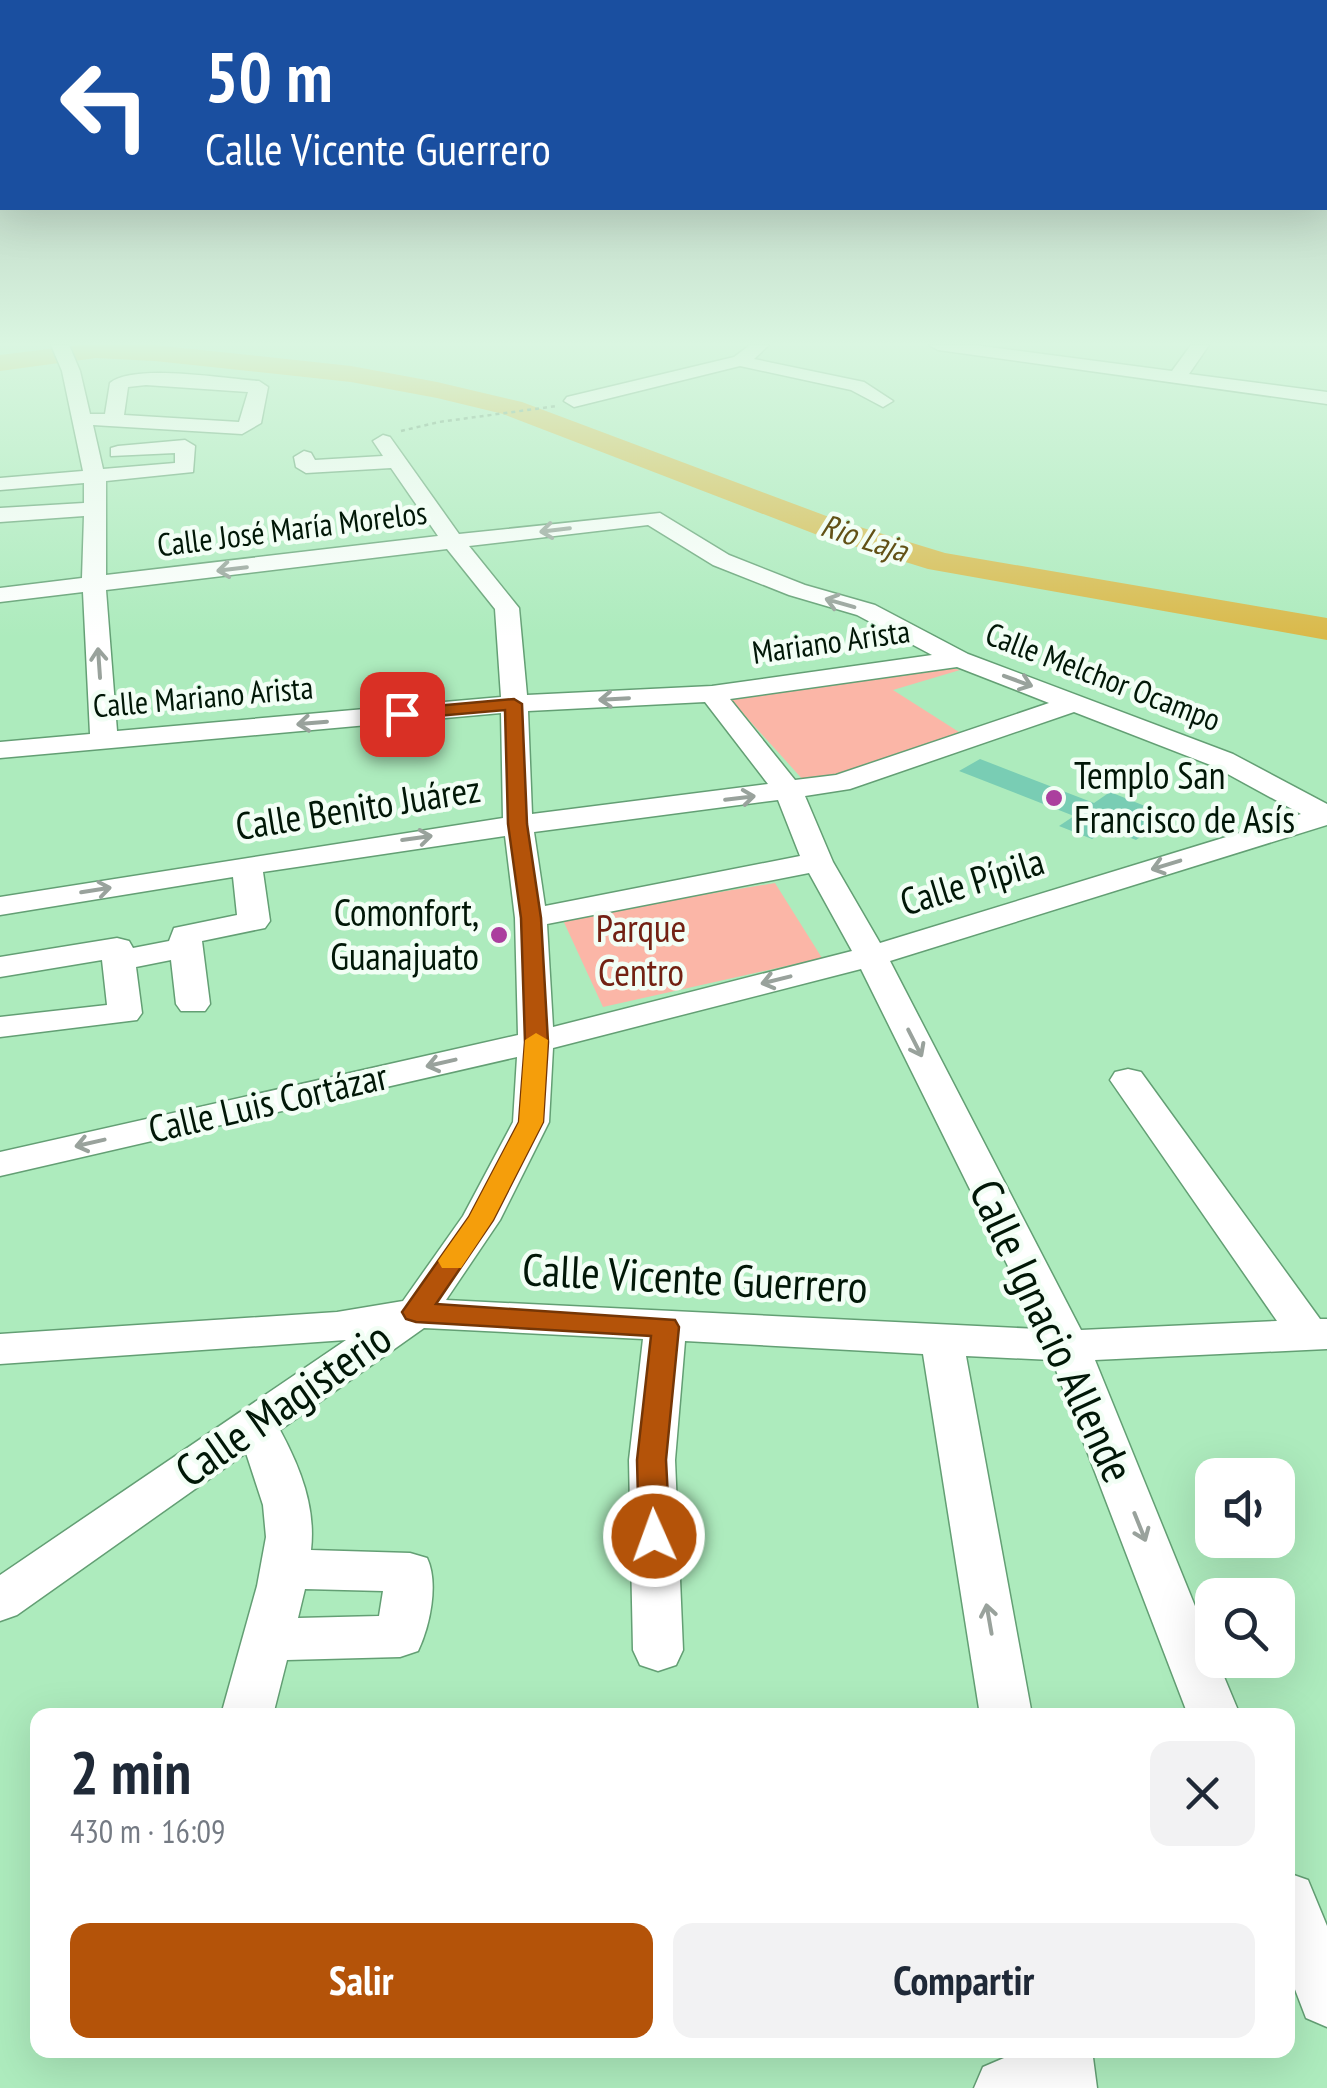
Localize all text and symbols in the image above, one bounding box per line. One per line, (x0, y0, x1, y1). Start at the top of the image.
text: 50 m (205, 31, 333, 121)
icon: left (40, 40, 170, 170)
text: Calle Vicente Guerrero (205, 119, 551, 177)
street label: Calle José María Morelos (155, 491, 429, 565)
water label: Rio Laja (816, 503, 915, 571)
one-way arrow (539, 521, 572, 540)
one-way arrow (217, 560, 249, 579)
one-way arrow (825, 593, 856, 611)
street label: Mariano Arista (749, 609, 912, 673)
street label: Calle Melchor Ocampo (980, 612, 1227, 740)
one-way arrow (89, 648, 108, 680)
street label: Calle Mariano Arista (91, 665, 315, 727)
pin (360, 672, 445, 757)
one-way arrow (1001, 673, 1033, 691)
icon: arrive (375, 687, 430, 742)
one-way arrow (599, 690, 631, 709)
one-way arrow (296, 713, 329, 732)
place label: Templo San Francisco de Asís (1074, 750, 1295, 843)
street label: Calle Benito Juárez (232, 763, 484, 850)
marker: Templo San Francisco de Asís (1043, 787, 1065, 809)
one-way arrow (723, 788, 755, 807)
one-way arrow (400, 829, 433, 847)
street label: Calle Pípila (894, 836, 1049, 926)
one-way arrow (1151, 857, 1182, 875)
one-way arrow (80, 880, 112, 899)
place label: Comonfort, Guanajuato (330, 887, 479, 980)
park label: Parque Centro (596, 903, 686, 996)
marker: Comonfort, Guanajuato (488, 924, 510, 946)
one-way arrow (761, 972, 793, 990)
one-way arrow (906, 1027, 925, 1057)
street label: Calle Luis Cortázar (144, 1050, 392, 1153)
one-way arrow (426, 1055, 458, 1073)
one-way arrow (75, 1135, 107, 1154)
street label: Calle Ignacio Allende (958, 1170, 1148, 1491)
street label: Calle Vicente Guerrero (521, 1239, 869, 1315)
street label: Calle Magisterio (163, 1308, 402, 1499)
map controls (1195, 1458, 1295, 1678)
button: sound (1195, 1458, 1295, 1558)
position arrow (602, 1484, 706, 1588)
one-way arrow (1132, 1512, 1150, 1542)
button: search (1195, 1578, 1295, 1678)
one-way arrow (979, 1603, 998, 1636)
text: 2 min (70, 1733, 191, 1811)
button: close (1150, 1741, 1255, 1846)
text: 430 m · 16:09 (70, 1810, 225, 1852)
button: Salir (70, 1923, 653, 2038)
button: Compartir (673, 1923, 1255, 2038)

